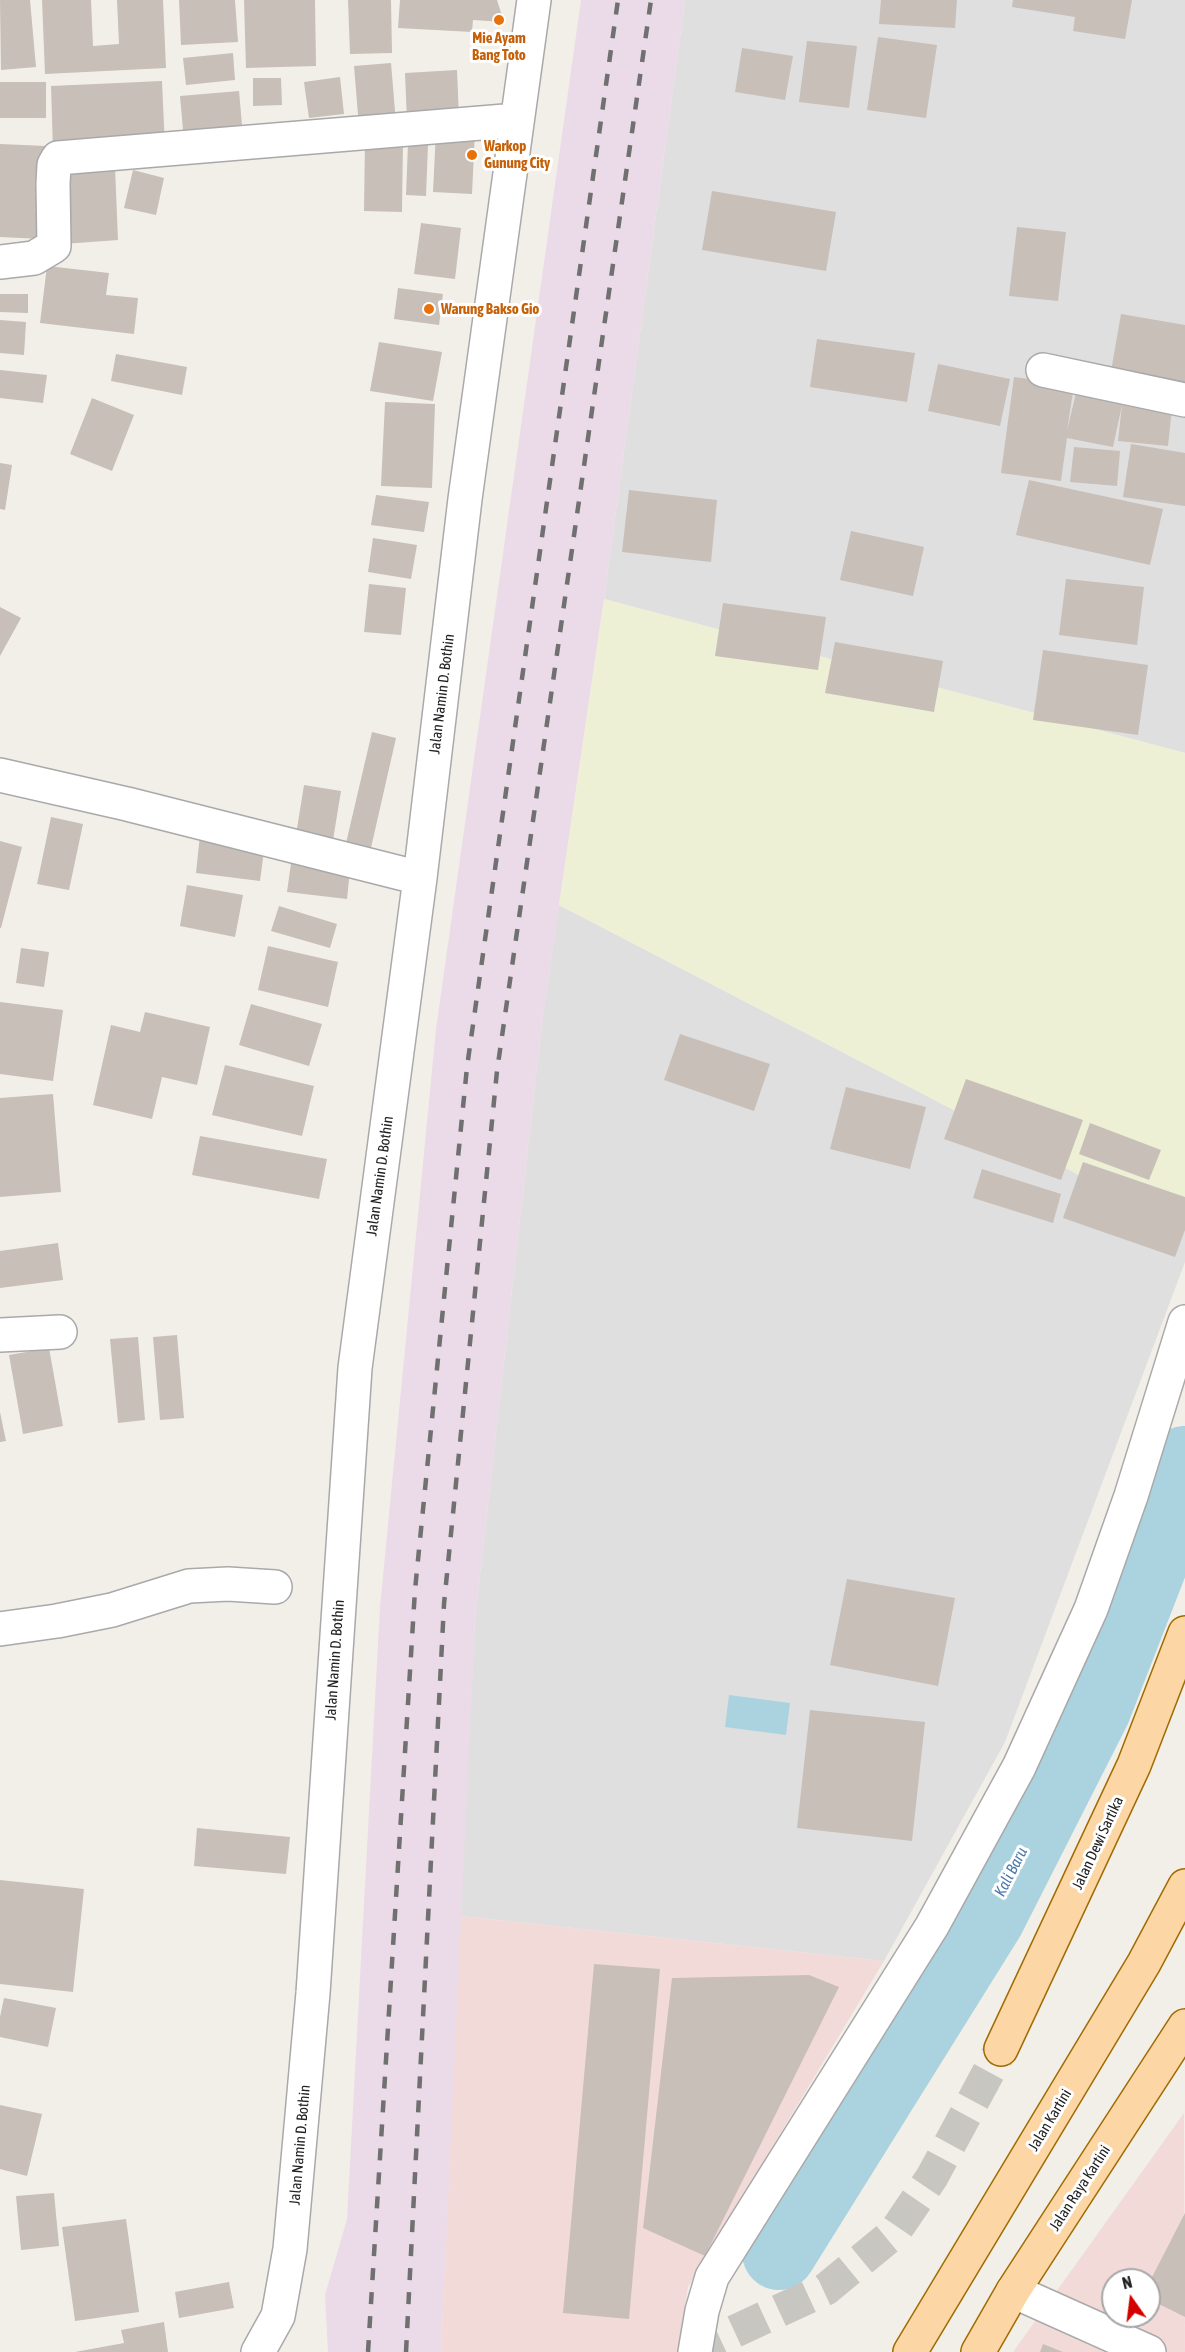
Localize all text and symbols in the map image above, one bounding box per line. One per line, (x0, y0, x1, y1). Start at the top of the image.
marker: Mie Ayam Bang Toto (492, 13, 506, 27)
place label: Mie Ayam Bang Toto (472, 29, 526, 64)
place label: Warkop Gunung City (484, 137, 550, 172)
marker: Warkop Gunung City (465, 148, 479, 162)
place label: Warung Bakso Gio (441, 300, 539, 318)
marker: Warung Bakso Gio (422, 302, 436, 316)
street label: Jalan Namin D. Bothin (426, 633, 458, 755)
street label: Jalan Namin D. Bothin (363, 1115, 397, 1237)
street label: Jalan Namin D. Bothin (322, 1599, 348, 1721)
street label: Jalan Dewi Sartika (1069, 1794, 1127, 1892)
water label: Kali Baru (991, 1844, 1031, 1900)
street label: Jalan Namin D. Bothin (286, 2084, 314, 2206)
street label: Jalan Kartini (1025, 2086, 1075, 2154)
street label: Jalan Raya Kartini (1046, 2142, 1114, 2234)
north arrow (1101, 2268, 1161, 2328)
text: N (1120, 2273, 1134, 2292)

